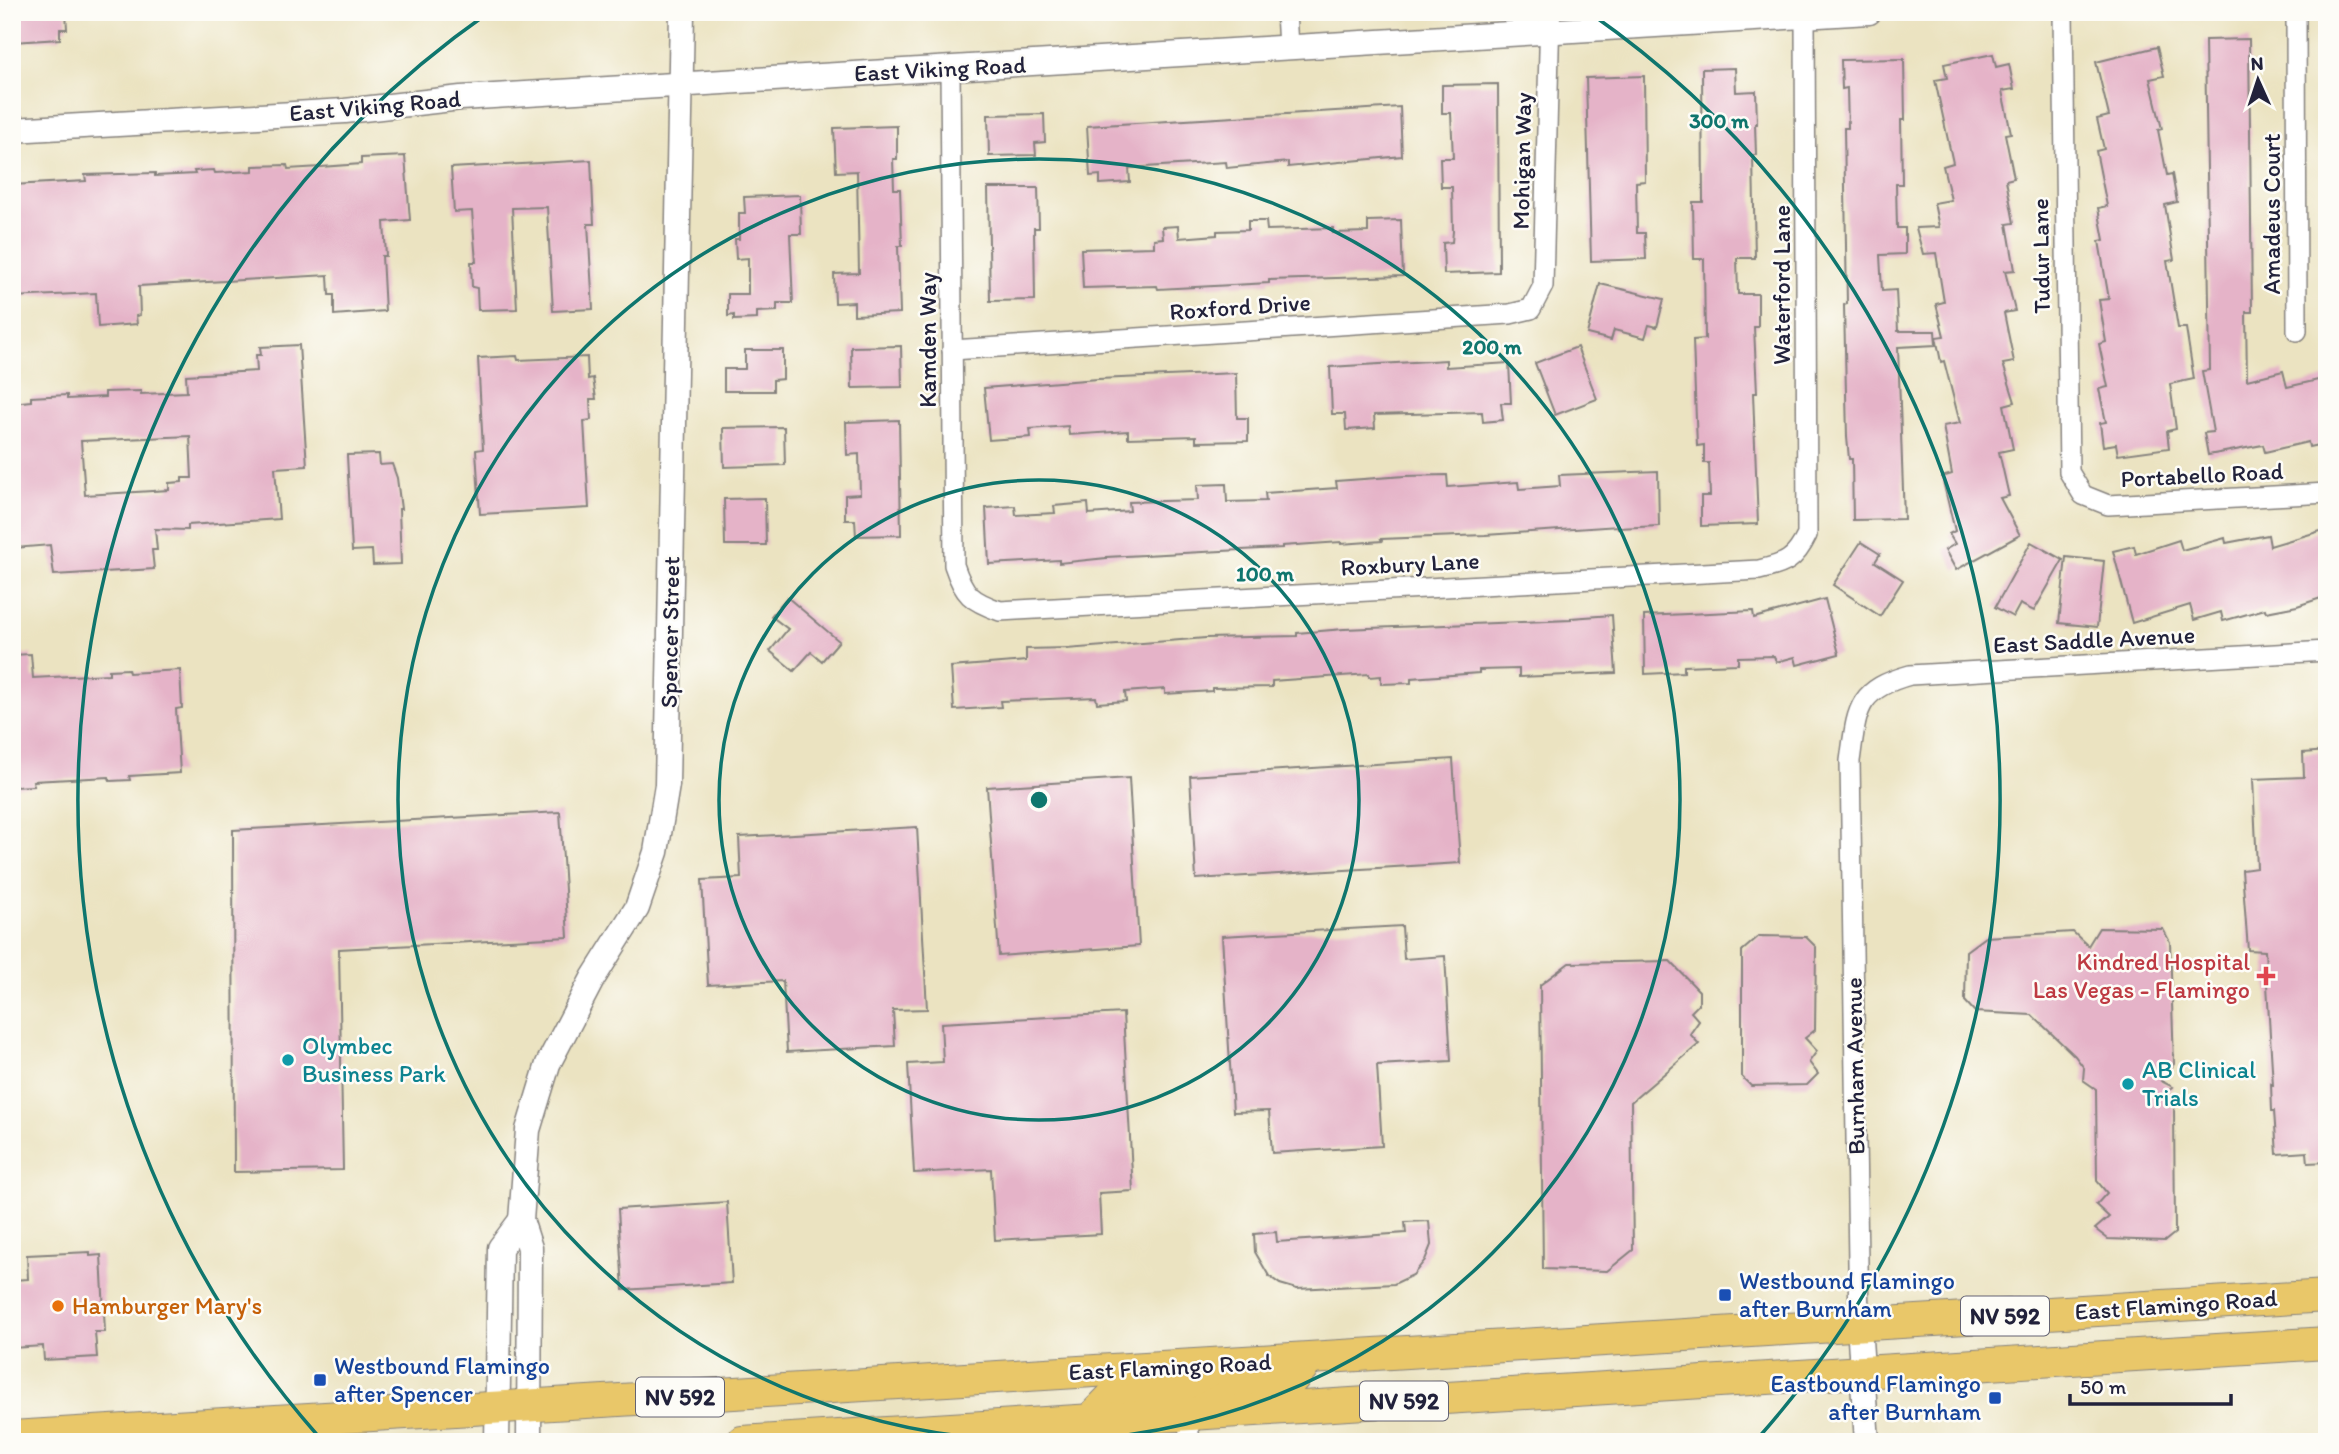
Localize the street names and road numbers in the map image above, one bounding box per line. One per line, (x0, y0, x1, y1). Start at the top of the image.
street label: East Viking Road (853, 50, 1027, 87)
street label: East Viking Road (288, 84, 462, 127)
street label: Mohigan Way (1506, 92, 1537, 230)
street label: Amadeus Court (2257, 133, 2286, 295)
street label: Tudur Lane (2025, 198, 2056, 314)
street label: Waterford Lane (1767, 205, 1796, 365)
street label: Kamden Way (913, 272, 942, 408)
street label: Roxford Drive (1168, 287, 1312, 326)
street label: Portabello Road (2120, 456, 2284, 493)
street label: Roxbury Lane (1340, 545, 1480, 582)
street label: Spencer Street (654, 556, 685, 708)
street label: East Saddle Avenue (1992, 620, 2196, 659)
street label: Burnham Avenue (1838, 977, 1871, 1155)
street label: East Flamingo Road (2074, 1283, 2278, 1326)
road number: NV 592 (1961, 1296, 2049, 1336)
street label: East Flamingo Road (1068, 1347, 1272, 1386)
road number: NV 592 (636, 1378, 724, 1416)
road number: NV 592 (1360, 1382, 1448, 1420)

